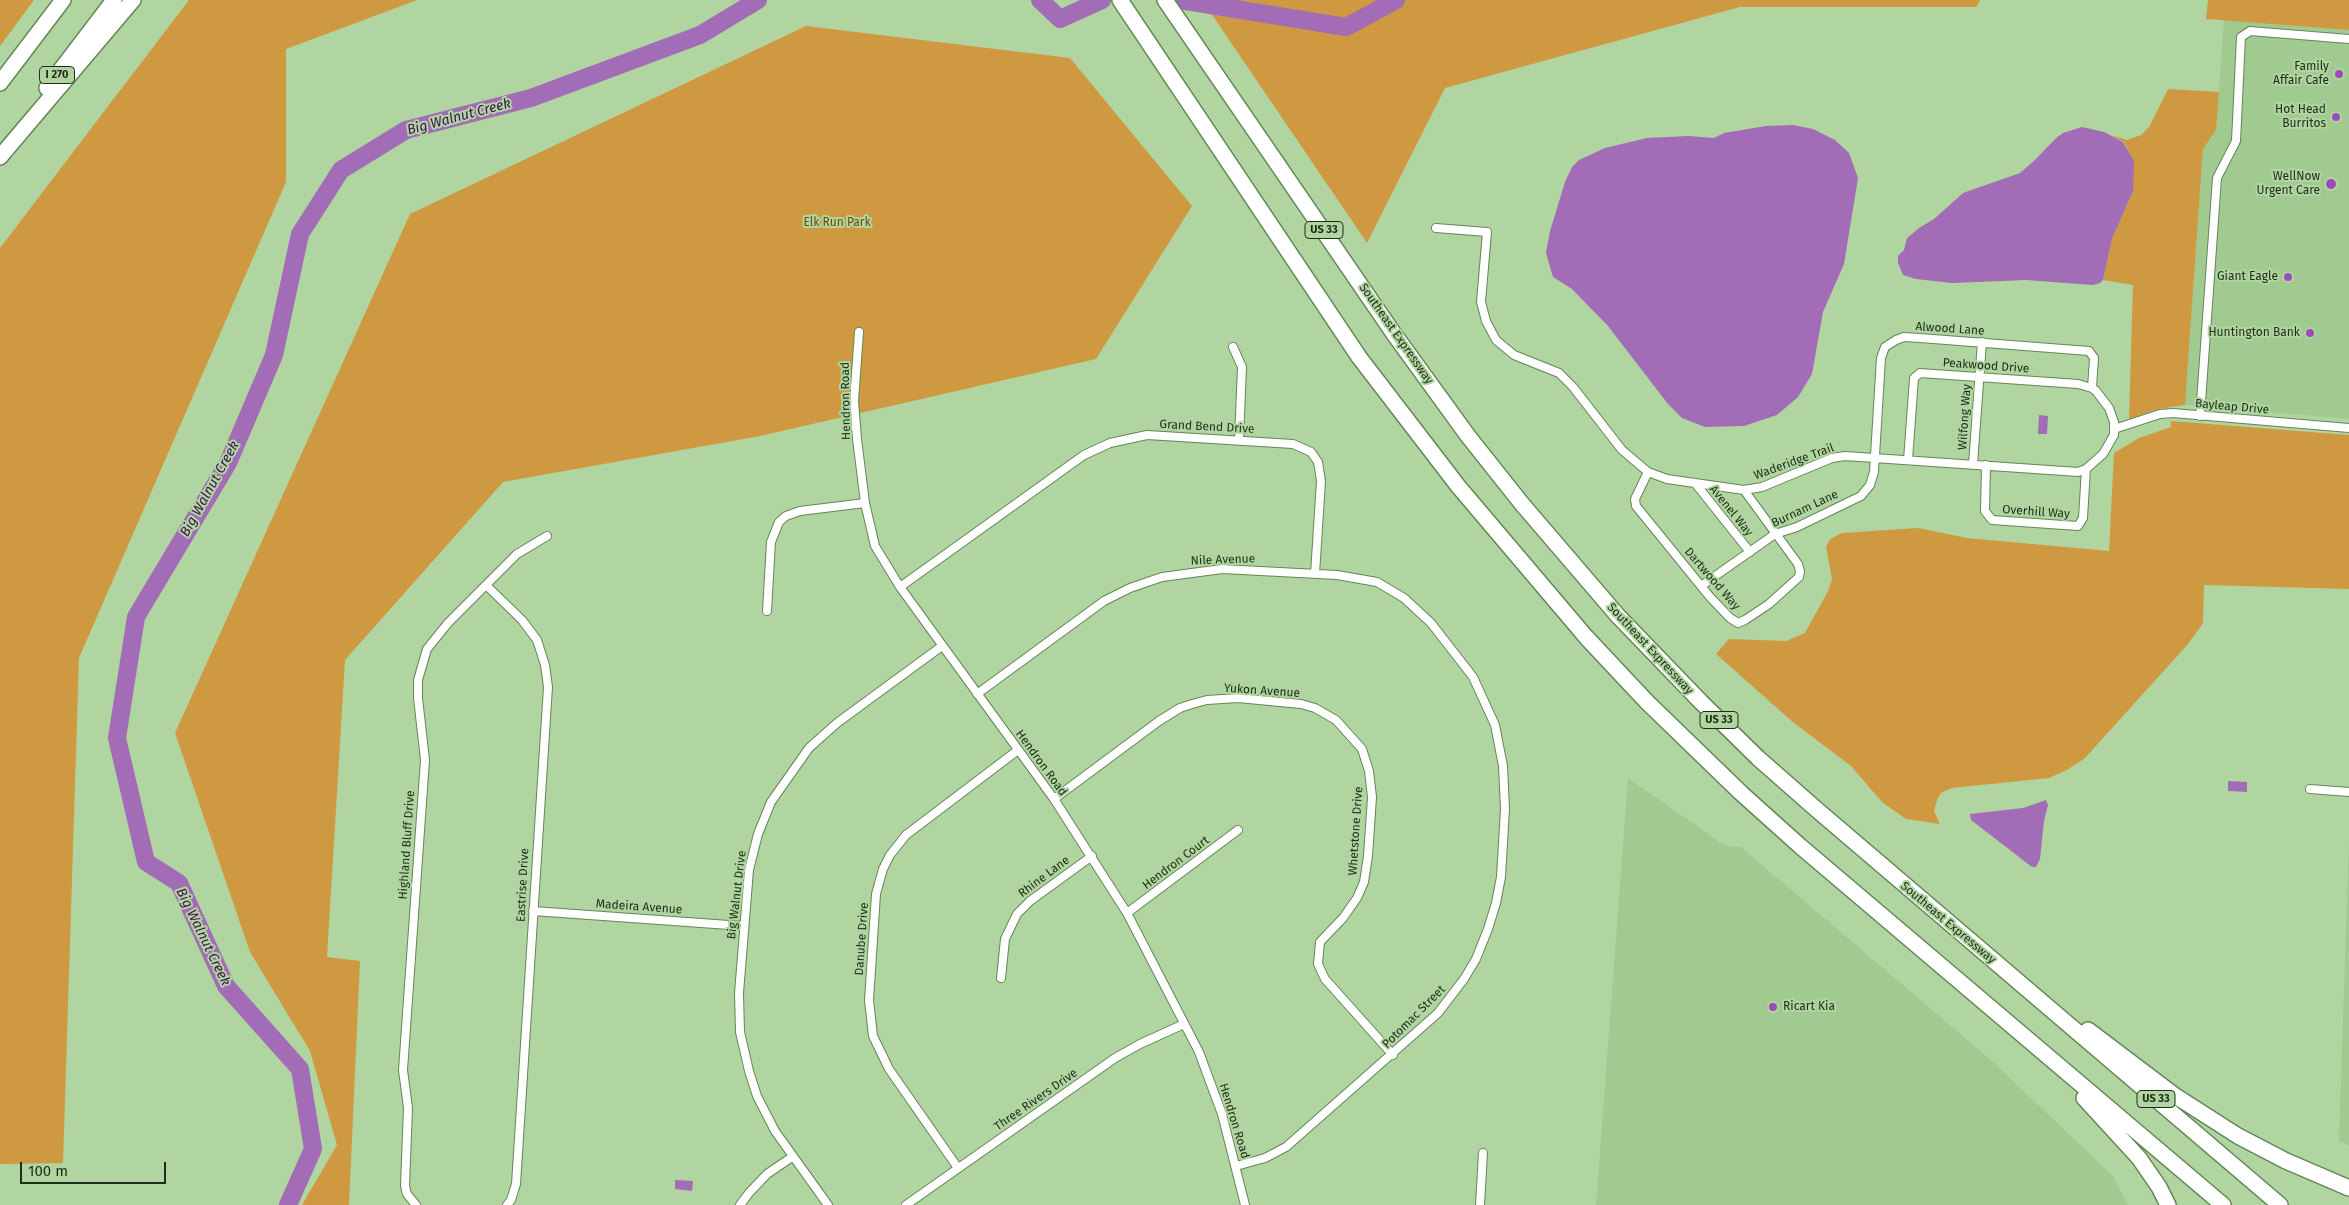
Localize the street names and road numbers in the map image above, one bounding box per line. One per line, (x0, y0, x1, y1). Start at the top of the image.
road number: I 270 (40, 66, 74, 84)
road number: US 33 (1305, 222, 1343, 238)
street label: Southeast Expressway (1356, 281, 1436, 387)
street label: Alwood Lane (1915, 319, 1985, 339)
street label: Peakwood Drive (1942, 356, 2030, 376)
street label: Hendron Road (838, 362, 854, 440)
street label: Wilfong Way (1956, 384, 1974, 450)
street label: Bayleap Drive (2194, 397, 2270, 417)
street label: Grand Bend Drive (1159, 417, 1255, 437)
street label: Waderidge Trail (1752, 441, 1836, 483)
street label: Avenel Way (1706, 483, 1756, 539)
street label: Burnam Lane (1769, 487, 1841, 531)
street label: Overhill Way (2002, 502, 2070, 522)
street label: Dartwood Way (1681, 545, 1743, 613)
street label: Nile Avenue (1190, 552, 1256, 568)
street label: Southeast Expressway (1604, 600, 1696, 698)
street label: Yukon Avenue (1224, 681, 1300, 701)
road number: US 33 (1700, 712, 1738, 728)
street label: Hendron Road (1012, 727, 1070, 799)
street label: Whetstone Drive (1346, 786, 1366, 876)
street label: Highland Bluff Drive (396, 790, 418, 900)
street label: Hendron Court (1140, 833, 1212, 893)
street label: Eastrise Drive (514, 848, 532, 922)
street label: Big Walnut Drive (724, 850, 750, 940)
street label: Rhine Lane (1016, 853, 1072, 901)
street label: Southeast Expressway (1898, 879, 1998, 967)
street label: Madeira Avenue (595, 897, 683, 917)
street label: Danube Drive (852, 902, 872, 976)
street label: Potomac Street (1380, 983, 1448, 1051)
street label: Three Rivers Drive (992, 1066, 1080, 1134)
street label: Hendron Road (1216, 1082, 1252, 1160)
road number: US 33 (2137, 1090, 2175, 1108)

